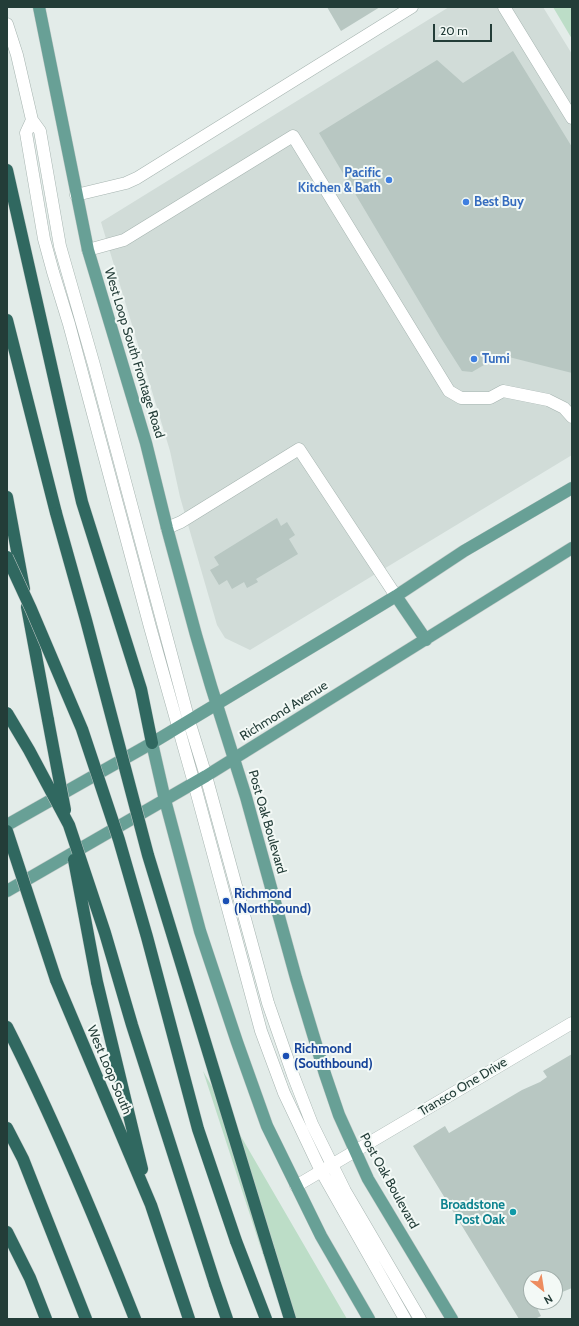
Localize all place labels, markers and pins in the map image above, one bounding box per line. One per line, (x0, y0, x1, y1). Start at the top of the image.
place label: Pacific Kitchen & Bath (298, 165, 381, 196)
marker: Pacific Kitchen & Bath (384, 175, 394, 185)
place label: Best Buy (474, 194, 524, 210)
marker: Best Buy (461, 197, 471, 207)
place label: Tumi (482, 351, 510, 367)
marker: Tumi (469, 354, 479, 364)
place label: Richmond (Northbound) (234, 886, 311, 917)
marker: Richmond (Northbound) (221, 896, 231, 906)
place label: Richmond (Southbound) (294, 1041, 373, 1072)
marker: Richmond (Southbound) (281, 1051, 291, 1061)
place label: Broadstone Post Oak (440, 1197, 505, 1228)
marker: Broadstone Post Oak (508, 1207, 518, 1217)

